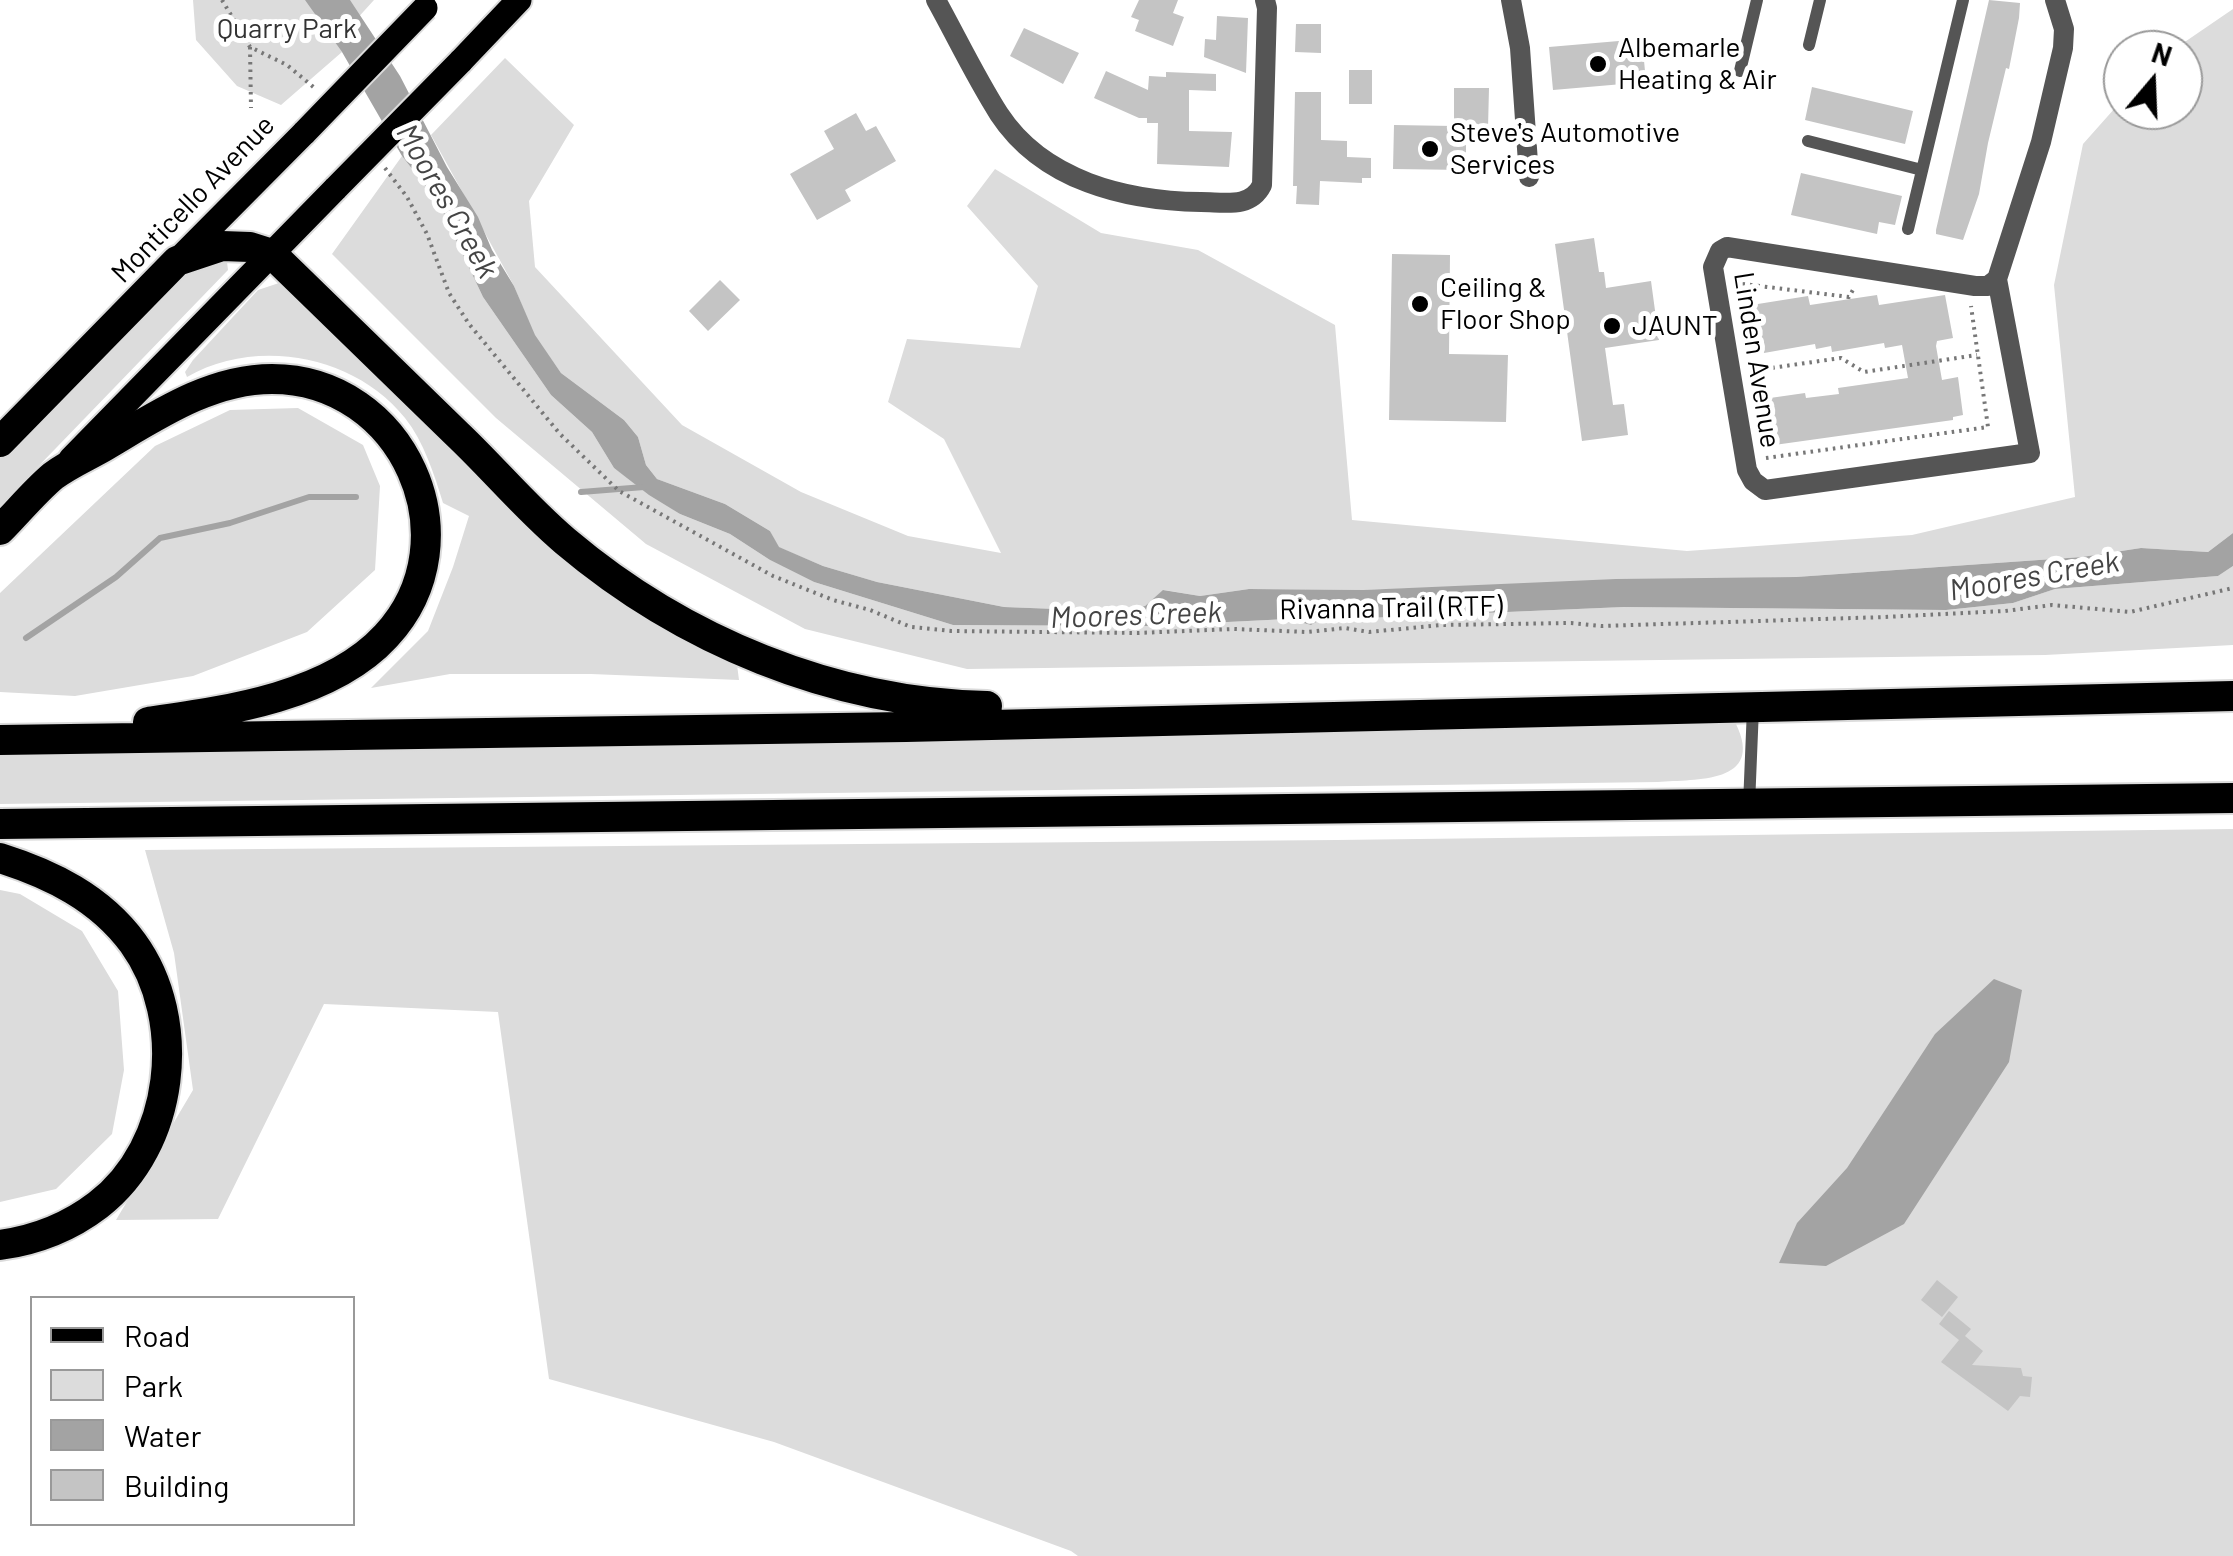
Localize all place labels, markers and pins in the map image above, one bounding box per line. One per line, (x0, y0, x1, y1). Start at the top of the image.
place label: Albemarle Heating & Air (1618, 31, 1777, 97)
marker: Albemarle Heating & Air (1587, 53, 1609, 75)
place label: Steve's Automotive Services (1450, 116, 1680, 182)
marker: Steve's Automotive Services (1419, 138, 1441, 160)
place label: Ceiling & Floor Shop (1440, 271, 1571, 337)
marker: Ceiling & Floor Shop (1409, 293, 1431, 315)
place label: JAUNT (1632, 309, 1718, 343)
marker: JAUNT (1601, 315, 1623, 337)

